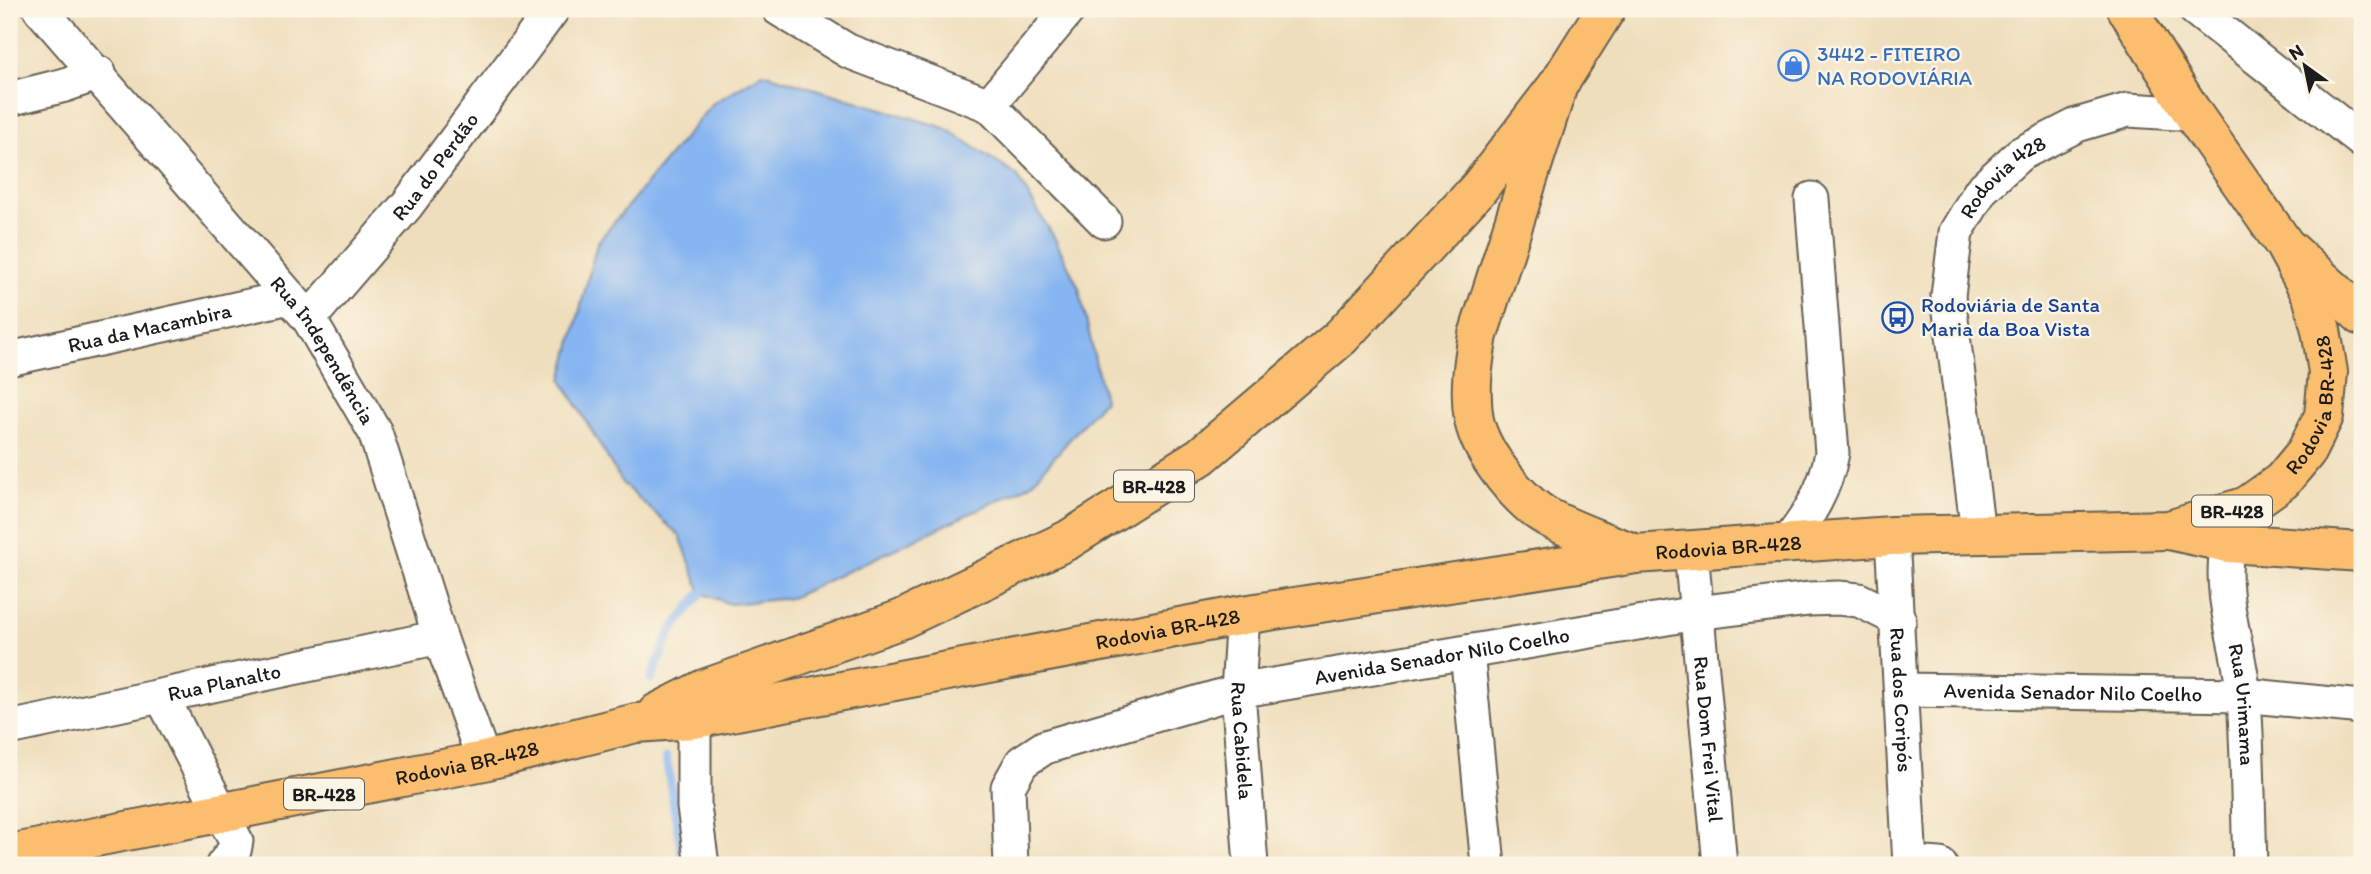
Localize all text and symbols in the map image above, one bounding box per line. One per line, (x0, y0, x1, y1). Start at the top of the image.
north arrow (2270, 32, 2340, 102)
text: N (2284, 39, 2308, 65)
place label: 3442 - FITEIRO NA RODOVIÁRIA (1817, 41, 1973, 90)
shop icon: 3442 - FITEIRO NA RODOVIÁRIA (1777, 49, 1811, 83)
street label: Rua do Perdão (386, 107, 484, 226)
street label: Rodovia 428 (1954, 130, 2050, 223)
street label: Rua Independência (265, 271, 381, 429)
place label: Rodoviária de Santa Maria da Boa Vista (1921, 292, 2100, 341)
street label: Rua da Macambira (65, 297, 234, 358)
bus stop icon: Rodoviária de Santa Maria da Boa Vista (1881, 300, 1915, 334)
street label: Rodovia BR-428 (2280, 334, 2340, 479)
road number: BR-428 (1114, 471, 1194, 502)
road number: BR-428 (2192, 496, 2272, 526)
street label: Rodovia BR-428 (1654, 529, 1802, 565)
street label: Rodovia BR-428 (1093, 603, 1242, 655)
street label: Avenida Senador Nilo Coelho (1312, 622, 1571, 690)
street label: Rua dos Coripós (1885, 627, 1918, 773)
street label: Rua Urimama (2223, 641, 2260, 766)
street label: Rua Dom Frei Vital (1689, 655, 1729, 824)
street label: Rua Planalto (165, 658, 283, 706)
street label: Avenida Senador Nilo Coelho (1944, 678, 2202, 706)
street label: Rua Cabidela (1226, 681, 1259, 801)
street label: Rodovia BR-428 (393, 735, 542, 790)
road number: BR-428 (284, 778, 364, 810)

